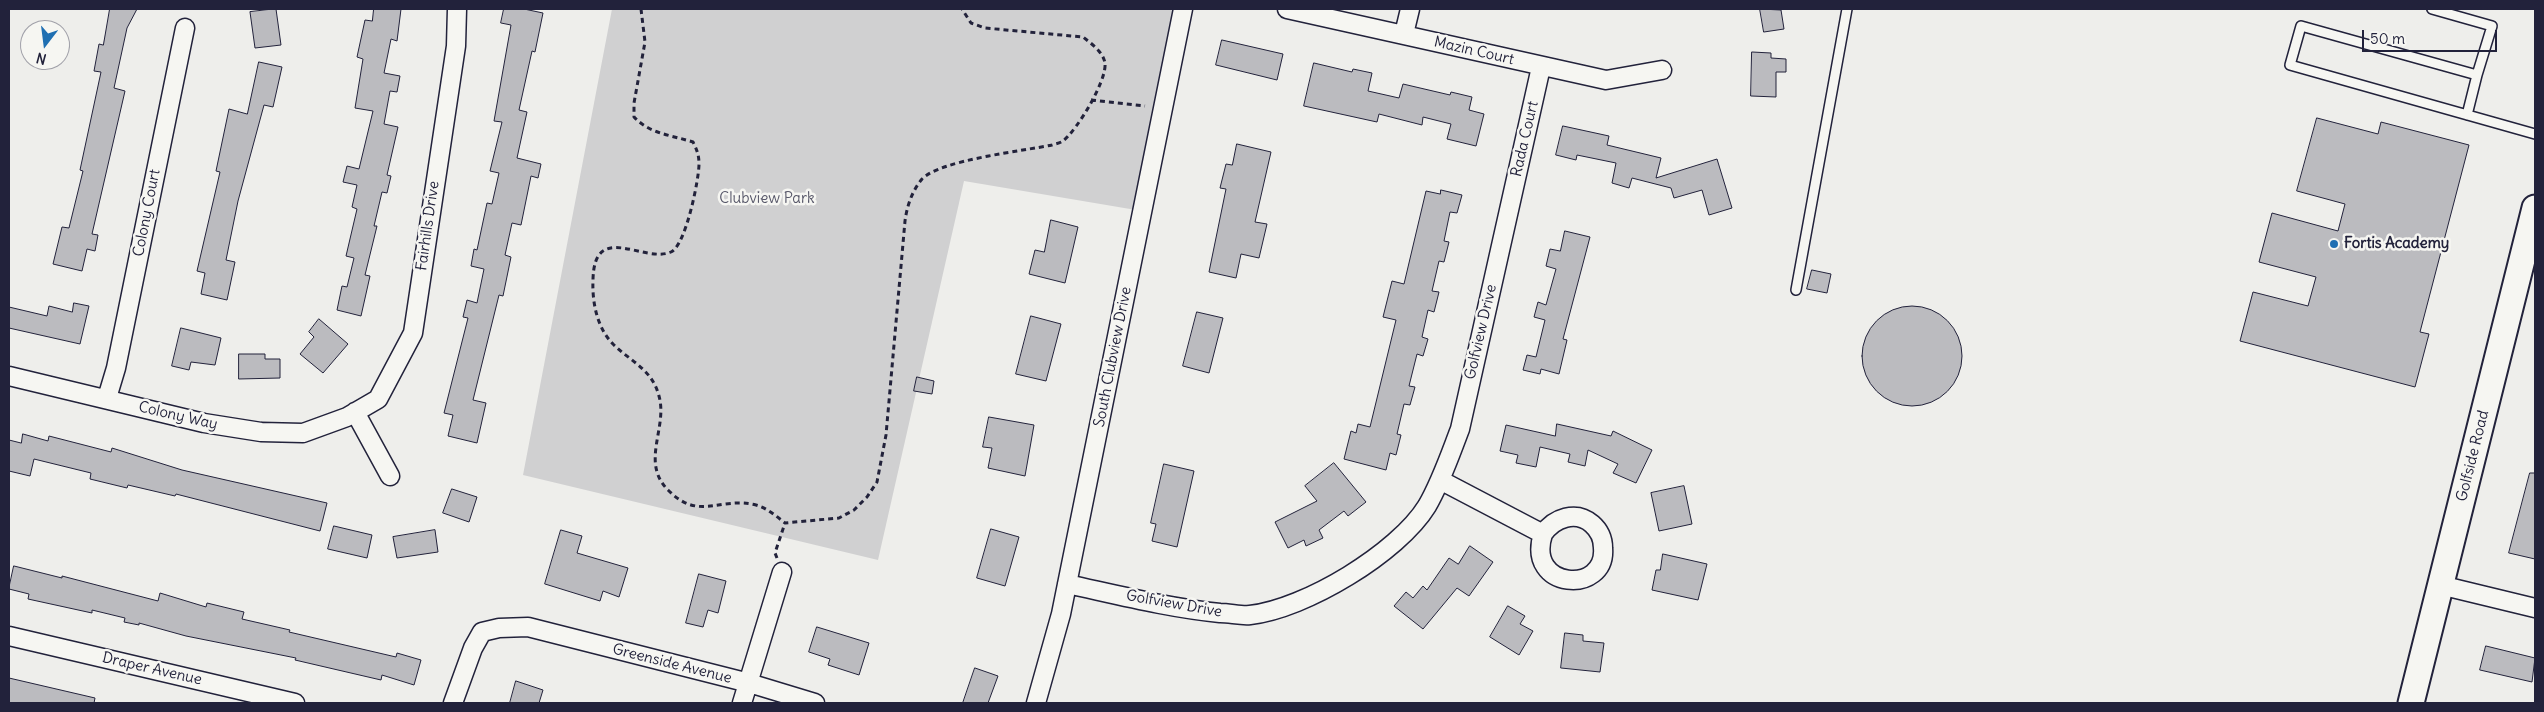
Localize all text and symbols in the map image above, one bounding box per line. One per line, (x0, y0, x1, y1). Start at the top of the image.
north arrow (20, 20, 70, 70)
scale bar (2364, 20, 2499, 52)
text: 50 m (2370, 29, 2405, 48)
street label: Mazin Court (1432, 33, 1516, 69)
text: N (34, 49, 48, 68)
street label: Rada Court (1508, 99, 1542, 179)
street label: Colony Court (130, 168, 164, 258)
street label: Fairhills Drive (413, 180, 443, 272)
park label: Clubview Park (719, 190, 815, 208)
place label: Fortis Academy (2344, 235, 2449, 253)
marker: Fortis Academy (2328, 238, 2340, 250)
street label: Golfview Drive (1461, 283, 1501, 381)
street label: South Clubview Drive (1091, 285, 1135, 429)
street label: Colony Way (137, 398, 219, 434)
street label: Golfside Road (2453, 409, 2493, 503)
street label: Golfview Drive (1125, 587, 1223, 621)
street label: Greenside Avenue (611, 640, 733, 688)
street label: Draper Avenue (100, 649, 204, 689)

